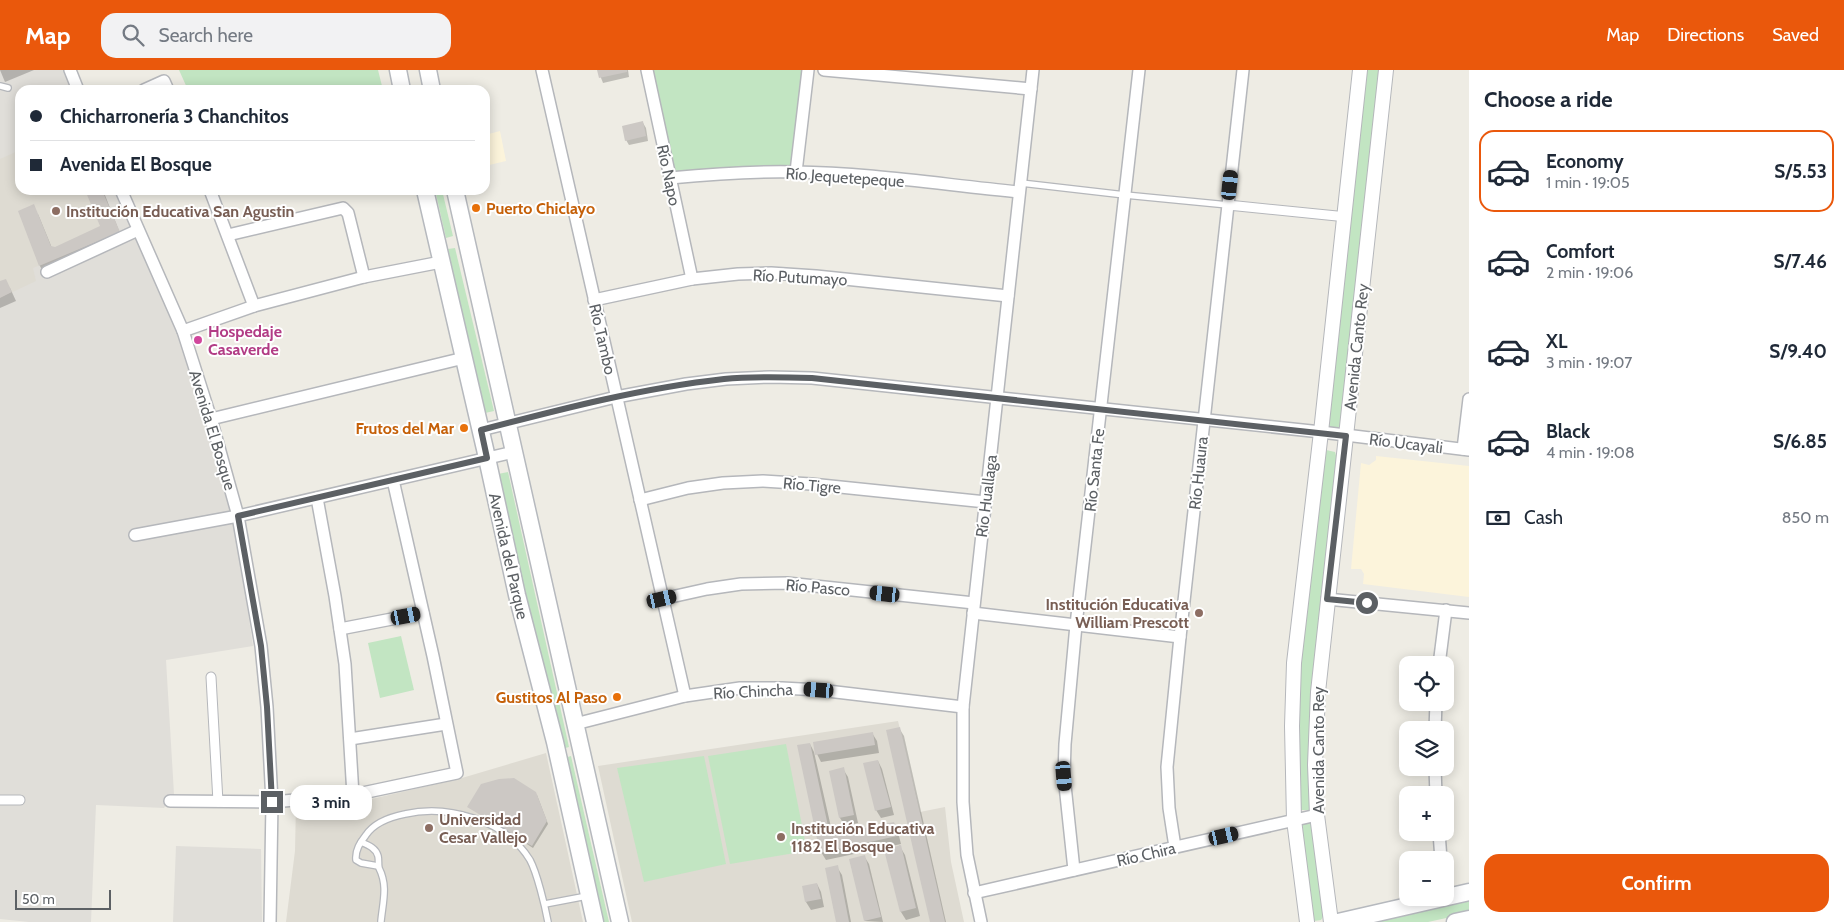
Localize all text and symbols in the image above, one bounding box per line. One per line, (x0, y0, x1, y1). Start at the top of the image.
search box (101, 13, 451, 58)
text: Map (25, 21, 71, 50)
icon: search (119, 21, 147, 49)
text: Search here (159, 24, 253, 47)
text: Map (1606, 24, 1639, 46)
text: Directions (1667, 24, 1744, 46)
text: Saved (1772, 24, 1819, 46)
text: Choose a ride (1484, 86, 1613, 113)
text: Chicharronería 3 Chanchitos (60, 105, 289, 128)
street label: Río Napo (653, 143, 684, 208)
icon: car (1486, 149, 1531, 194)
text: Economy (1546, 150, 1624, 173)
text: Avenida El Bosque (60, 153, 212, 176)
text: S/5.53 (1774, 160, 1827, 183)
street label: Río Jequetepeque (785, 164, 905, 191)
car (1220, 169, 1239, 201)
text: 1 min · 19:05 (1546, 173, 1630, 192)
place label: Puerto Chiclayo (486, 199, 595, 218)
place label: Institución Educativa San Agustin (66, 202, 294, 221)
marker: Puerto Chiclayo (470, 202, 482, 214)
marker: Institución Educativa San Agustin (50, 205, 62, 217)
icon: car (1486, 239, 1531, 284)
text: Comfort (1546, 240, 1615, 263)
text: S/7.46 (1773, 250, 1827, 273)
text: 2 min · 19:06 (1546, 263, 1633, 282)
street label: Río Putumayo (752, 266, 848, 289)
street label: Avenida Canto Rey (1340, 283, 1373, 411)
street label: Río Tambo (585, 302, 620, 377)
place label: Hospedaje Casaverde (208, 322, 282, 359)
icon: car (1486, 329, 1531, 374)
text: XL (1546, 330, 1567, 353)
marker: Hospedaje Casaverde (192, 334, 204, 346)
text: S/9.40 (1769, 340, 1827, 363)
text: 3 min · 19:07 (1546, 353, 1632, 372)
street label: Avenida El Bosque (185, 368, 240, 492)
place label: Frutos del Mar (355, 419, 455, 438)
icon: car (1486, 419, 1531, 464)
text: Black (1546, 420, 1590, 443)
marker: Frutos del Mar (458, 422, 470, 434)
street label: Río Santa Fe (1081, 427, 1108, 513)
street label: Río Ucayali (1368, 430, 1444, 457)
text: S/6.85 (1773, 430, 1827, 453)
street label: Río Huaura (1185, 435, 1212, 511)
text: 4 min · 19:08 (1546, 443, 1635, 462)
street label: Río Huallaga (972, 453, 1001, 539)
street label: Río Tigre (782, 474, 842, 497)
street label: Avenida del Parque (485, 491, 532, 621)
icon: cash (1484, 504, 1512, 532)
text: Cash (1524, 506, 1563, 529)
text: 850 m (1782, 508, 1829, 527)
street label: Río Pasco (785, 575, 851, 600)
car (869, 585, 900, 603)
car (645, 588, 678, 610)
route start (1356, 592, 1378, 614)
place label: Institución Educativa William Prescott (1045, 595, 1189, 632)
car (389, 606, 422, 626)
marker: Institución Educativa William Prescott (1193, 607, 1205, 619)
map controls (1399, 656, 1454, 906)
button: locate (1399, 656, 1454, 711)
street label: Río Chincha (713, 680, 794, 703)
car (803, 681, 834, 699)
street label: Avenida Canto Rey (1309, 686, 1328, 814)
place label: Gustitos Al Paso (496, 688, 607, 707)
marker: Gustitos Al Paso (611, 691, 623, 703)
button: layers (1399, 721, 1454, 776)
car (1055, 760, 1072, 792)
callout: 3 min (290, 784, 372, 820)
button: + (1399, 786, 1454, 841)
route end (261, 791, 283, 813)
text: 3 min (312, 793, 350, 812)
place label: Universidad Cesar Vallejo (439, 810, 527, 847)
place label: Institución Educativa 1182 El Bosque (791, 819, 935, 856)
marker: Universidad Cesar Vallejo (423, 822, 435, 834)
car (1207, 825, 1240, 847)
marker: Institución Educativa 1182 El Bosque (775, 831, 787, 843)
street label: Río Chira (1115, 838, 1178, 870)
button: − (1399, 851, 1454, 906)
button: Confirm (1484, 854, 1829, 912)
scale bar (15, 887, 111, 910)
text: 50 m (22, 890, 55, 908)

